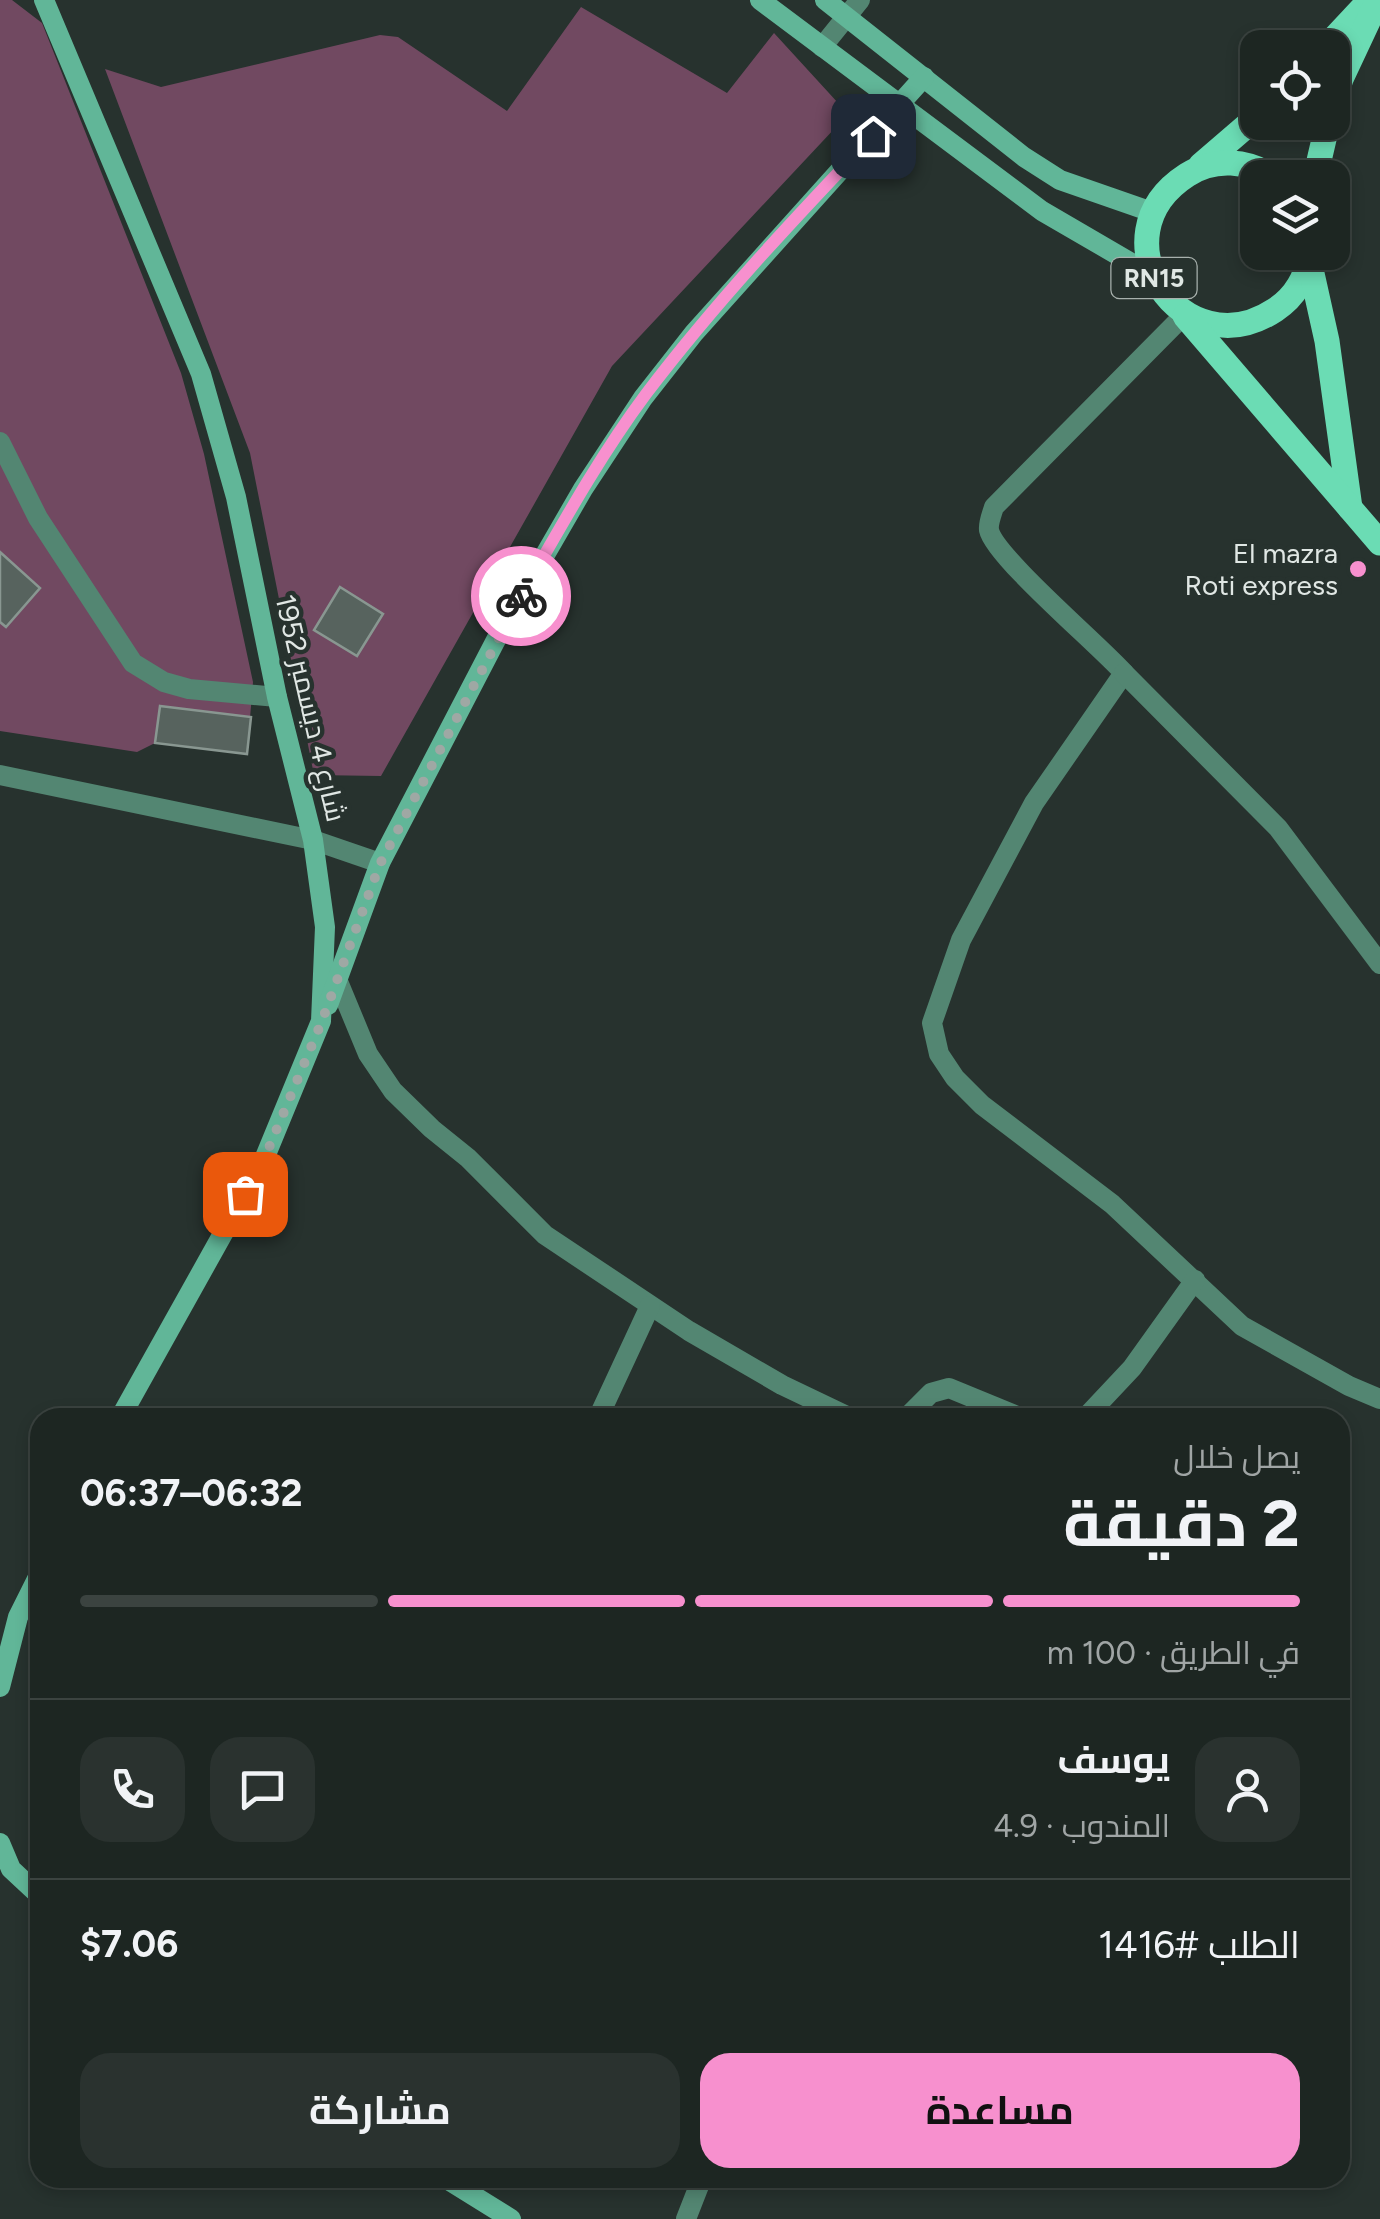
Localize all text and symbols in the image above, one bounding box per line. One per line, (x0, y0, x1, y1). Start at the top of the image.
map controls (1240, 30, 1350, 270)
button: locate (1240, 30, 1350, 140)
pin (831, 94, 916, 179)
icon: home (846, 109, 901, 164)
button: layers (1240, 160, 1350, 270)
road number: RN15 (1112, 258, 1196, 298)
place label: El mazra Roti express (1184, 536, 1338, 602)
courier (471, 546, 571, 646)
marker: El mazra Roti express (1347, 558, 1369, 580)
icon: bike (494, 569, 549, 624)
street label: شارع 4 ديسمبر 1952 (266, 591, 354, 825)
pin (203, 1152, 288, 1237)
icon: bag (218, 1167, 273, 1222)
text: يصل خلال (1173, 1438, 1300, 1476)
text: 06:32–06:37 (80, 1470, 303, 1516)
text: 2 دقيقة (1063, 1484, 1300, 1562)
text: في الطريق · 100 m (1047, 1634, 1300, 1672)
button: phone (80, 1737, 185, 1842)
button: chat (210, 1737, 315, 1842)
text: يوسف (1057, 1737, 1170, 1783)
button: person (1195, 1737, 1300, 1842)
text: المندوب · 4.9 (993, 1807, 1170, 1845)
text: $7.06 (80, 1921, 178, 1967)
text: الطلب #1416 (1098, 1922, 1300, 1968)
button: مشاركة (80, 2053, 680, 2168)
button: مساعدة (700, 2053, 1300, 2168)

